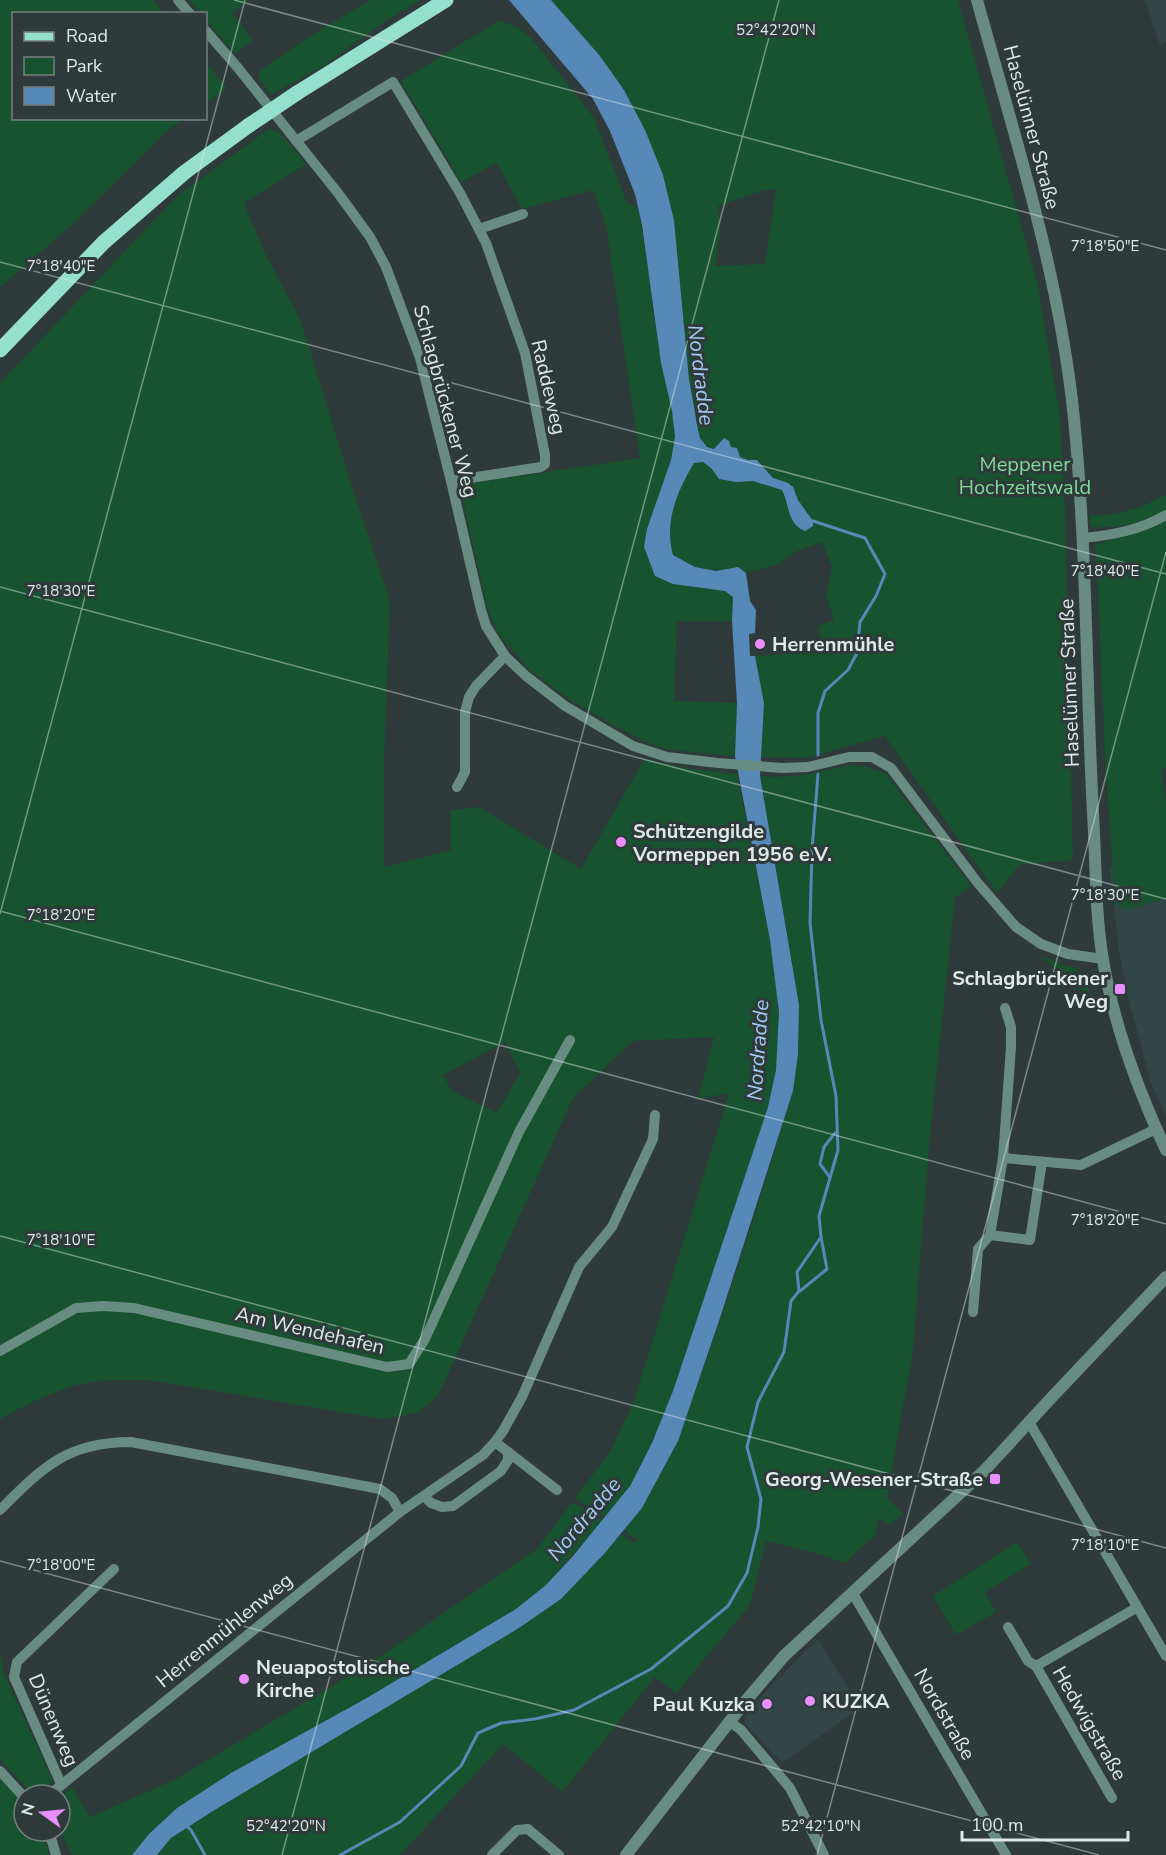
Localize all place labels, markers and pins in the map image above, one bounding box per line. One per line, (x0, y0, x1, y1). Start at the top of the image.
place label: Herrenmühle (772, 631, 894, 658)
marker: Herrenmühle (753, 637, 767, 651)
place label: Schützengilde Vormeppen 1956 e.V. (632, 818, 832, 868)
marker: Schützengilde Vormeppen 1956 e.V. (614, 835, 628, 849)
place label: Schlagbrückener Weg (952, 965, 1108, 1015)
marker: Schlagbrückener Weg (1113, 982, 1127, 996)
place label: Georg-Wesener-Straße (765, 1466, 983, 1493)
marker: Georg-Wesener-Straße (988, 1472, 1002, 1486)
place label: Neuapostolische Kirche (256, 1654, 410, 1704)
marker: Neuapostolische Kirche (237, 1672, 251, 1686)
place label: KUZKA (822, 1688, 890, 1715)
place label: Paul Kuzka (652, 1691, 755, 1718)
marker: KUZKA (803, 1694, 817, 1708)
marker: Paul Kuzka (760, 1697, 774, 1711)

